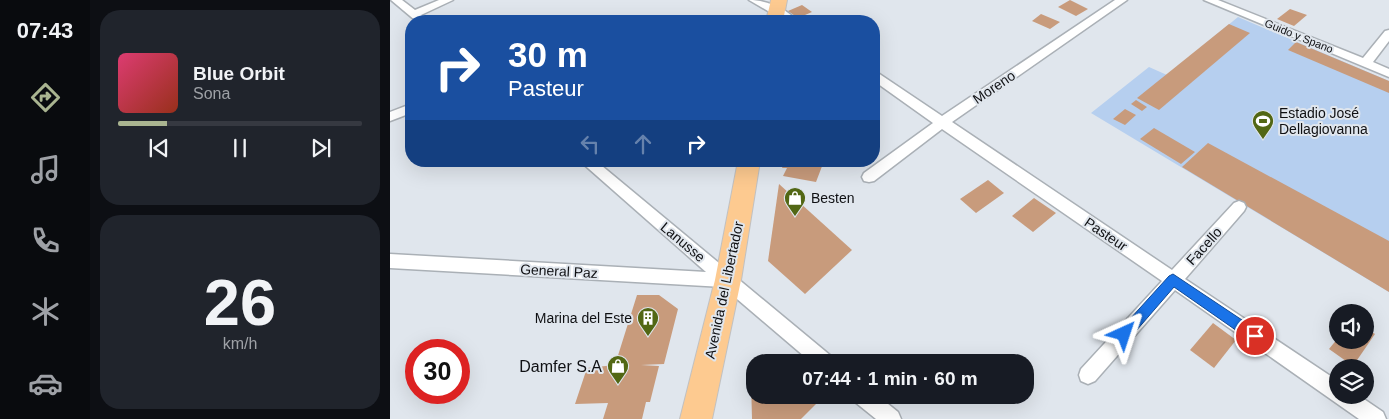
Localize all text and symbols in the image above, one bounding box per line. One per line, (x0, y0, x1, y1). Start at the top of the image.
street label: Guido y Spano (1263, 17, 1335, 55)
text: 07:43 (17, 18, 73, 43)
icon: right (425, 35, 490, 100)
text: 30 m (508, 35, 588, 74)
text: Blue Orbit (193, 63, 285, 84)
street label: Moreno (970, 67, 1018, 107)
text: Pasteur (508, 76, 584, 101)
icon: directions (28, 80, 63, 115)
text: Sona (193, 85, 230, 102)
place label: Estadio José Dellagiovanna (1279, 105, 1368, 137)
sports icon: Estadio José Dellagiovanna (1251, 109, 1275, 140)
icon: left (576, 130, 604, 158)
icon: ahead (629, 130, 657, 158)
icon: right (682, 130, 710, 158)
icon: previous (145, 134, 173, 162)
icon: pause (226, 134, 254, 162)
icon: next (307, 134, 335, 162)
icon: music (28, 152, 63, 187)
shop icon: Besten (783, 186, 807, 217)
place label: Besten (811, 190, 855, 206)
street label: Pasteur (1082, 214, 1131, 254)
street label: Lanusse (658, 219, 709, 265)
street label: Avenida del Libertador (702, 220, 746, 360)
icon: phone (28, 223, 63, 258)
street label: Facello (1183, 224, 1225, 268)
street label: General Paz (520, 261, 598, 281)
text: 26 (204, 266, 276, 339)
icon: climate (28, 294, 63, 329)
map controls (1329, 304, 1374, 404)
button: sound (1329, 304, 1374, 349)
building icon: Marina del Este (636, 306, 660, 337)
position arrow (1097, 307, 1149, 359)
place label: Marina del Este (535, 310, 632, 326)
pin (1234, 315, 1276, 357)
icon: arrive (1241, 322, 1269, 350)
text: km/h (223, 335, 257, 352)
speed limit sign: 30 (405, 339, 470, 404)
shop icon: Damfer S.A (606, 354, 630, 385)
place label: Damfer S.A (519, 358, 602, 375)
button: layers (1329, 359, 1374, 404)
icon: car (28, 366, 63, 401)
text: 07:44 · 1 min · 60 m (802, 368, 978, 389)

